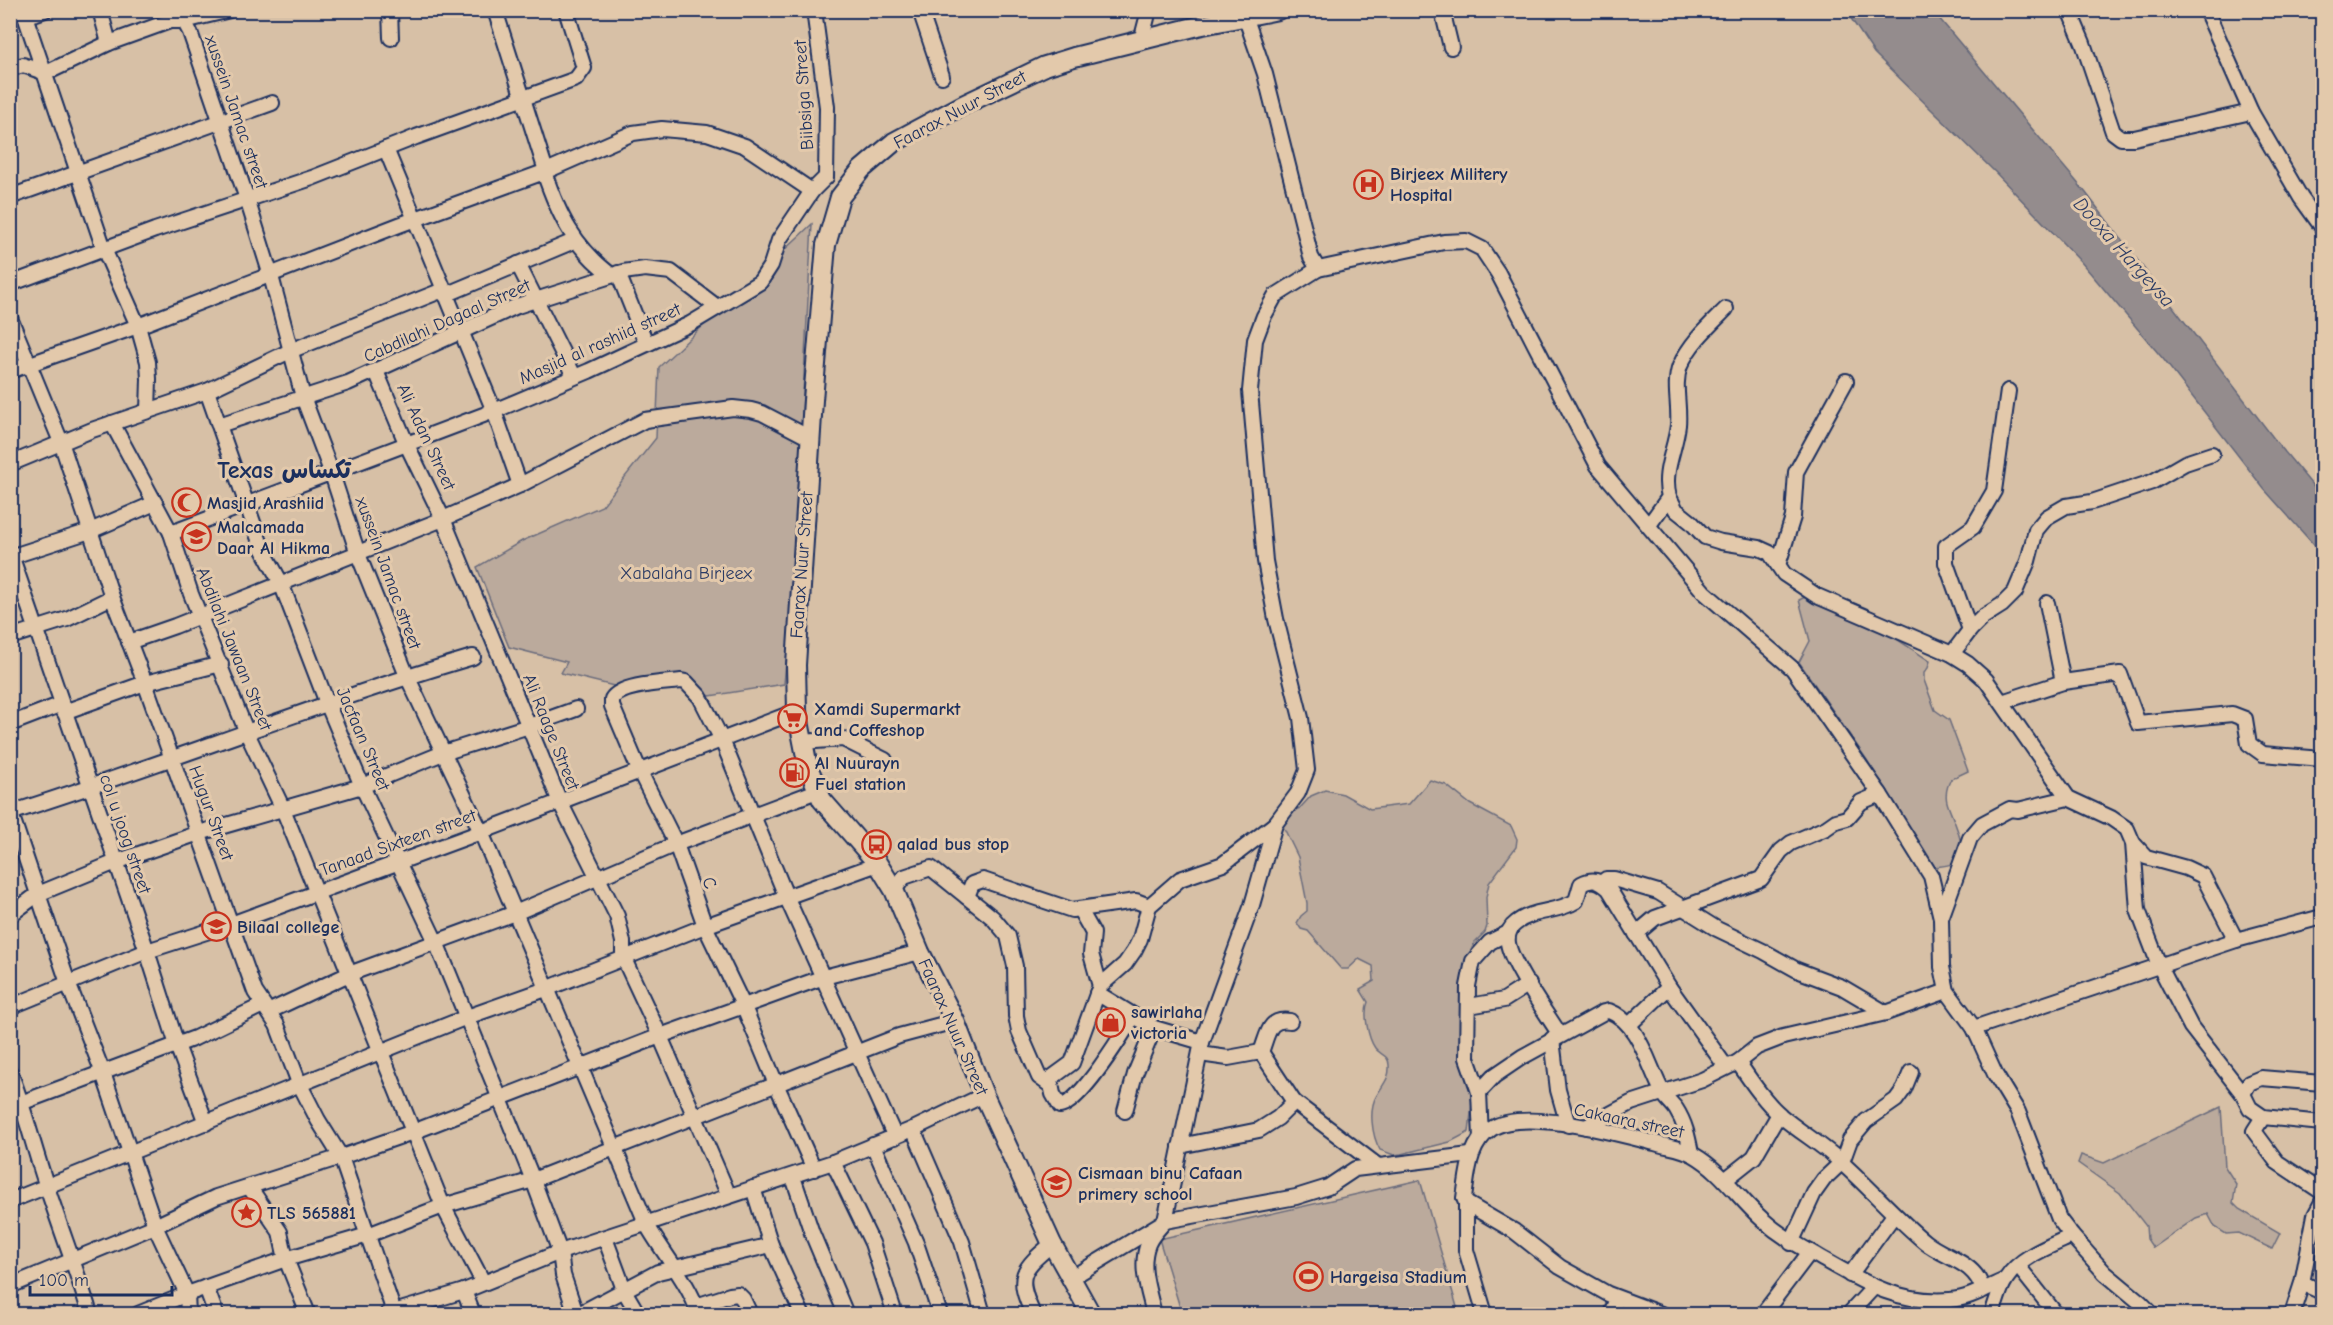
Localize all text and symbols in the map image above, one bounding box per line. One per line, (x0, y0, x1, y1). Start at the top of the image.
street label: xussein Jamac street (200, 32, 272, 192)
street label: Biibsiga Street (790, 38, 818, 151)
street label: Faarax Nuur Street (890, 66, 1031, 154)
place label: Birjeex Militery Hospital (1390, 164, 1508, 206)
hospital icon: Birjeex Militery Hospital (1353, 168, 1385, 200)
water label: Dooxa Hargeysa (2069, 192, 2179, 312)
street label: Cabdilahi Dagaal Street (360, 274, 534, 367)
street label: Masjid al rashiid street (516, 299, 685, 389)
street label: Ali Adan Street (392, 381, 460, 494)
district label: Texas تكساس (217, 456, 352, 484)
mosque icon: Masjid Arashiid (170, 487, 202, 519)
street label: Faarax Nuur Street (786, 490, 818, 639)
place label: Masjid Arashiid (207, 493, 324, 514)
street label: xussein Jamac street (350, 493, 426, 653)
place label: Malcamada Daar Al Hikma (217, 517, 330, 559)
school or university icon: Malcamada Daar Al Hikma (180, 521, 212, 553)
park label: Xabalaha Birjeex (620, 563, 752, 584)
street label: Abdilahi Jawaan Street (192, 564, 277, 735)
street label: Ali Raage Street (518, 671, 584, 794)
street label: Jacfaan Street (332, 684, 395, 795)
place label: Xamdi Supermarkt and Coffeshop (814, 699, 961, 741)
supermarket icon: Xamdi Supermarkt and Coffeshop (777, 703, 809, 735)
place label: Al Nuurayn Fuel station (815, 753, 906, 795)
fuel station icon: Al Nuurayn Fuel station (778, 757, 810, 789)
street label: Hugur Street (184, 763, 238, 864)
street label: col u joog street (95, 772, 156, 897)
street label: Tanaad Sixteen street (317, 805, 480, 881)
bus stop icon: qalad bus stop (860, 828, 892, 860)
place label: qalad bus stop (897, 834, 1009, 855)
street label: C (697, 874, 721, 892)
school or university icon: Bilaal college (200, 911, 232, 943)
place label: Bilaal college (237, 917, 340, 938)
street label: Faarax Nuur Street (914, 956, 993, 1099)
place label: sawirlaha victoria (1130, 1002, 1203, 1044)
shop icon: sawirlaha victoria (1094, 1006, 1126, 1038)
street label: Cakaara street (1572, 1099, 1687, 1143)
place label: Cismaan binu Cafaan primery school (1078, 1163, 1242, 1205)
school or university icon: Cismaan binu Cafaan primery school (1041, 1167, 1073, 1199)
place icon: TLS 565881 (230, 1197, 262, 1229)
place label: TLS 565881 (267, 1203, 356, 1224)
scale bar (30, 1259, 172, 1297)
sports icon: Hargeisa Stadium (1293, 1261, 1325, 1293)
place label: Hargeisa Stadium (1330, 1267, 1467, 1288)
text: 100 m (39, 1270, 89, 1291)

